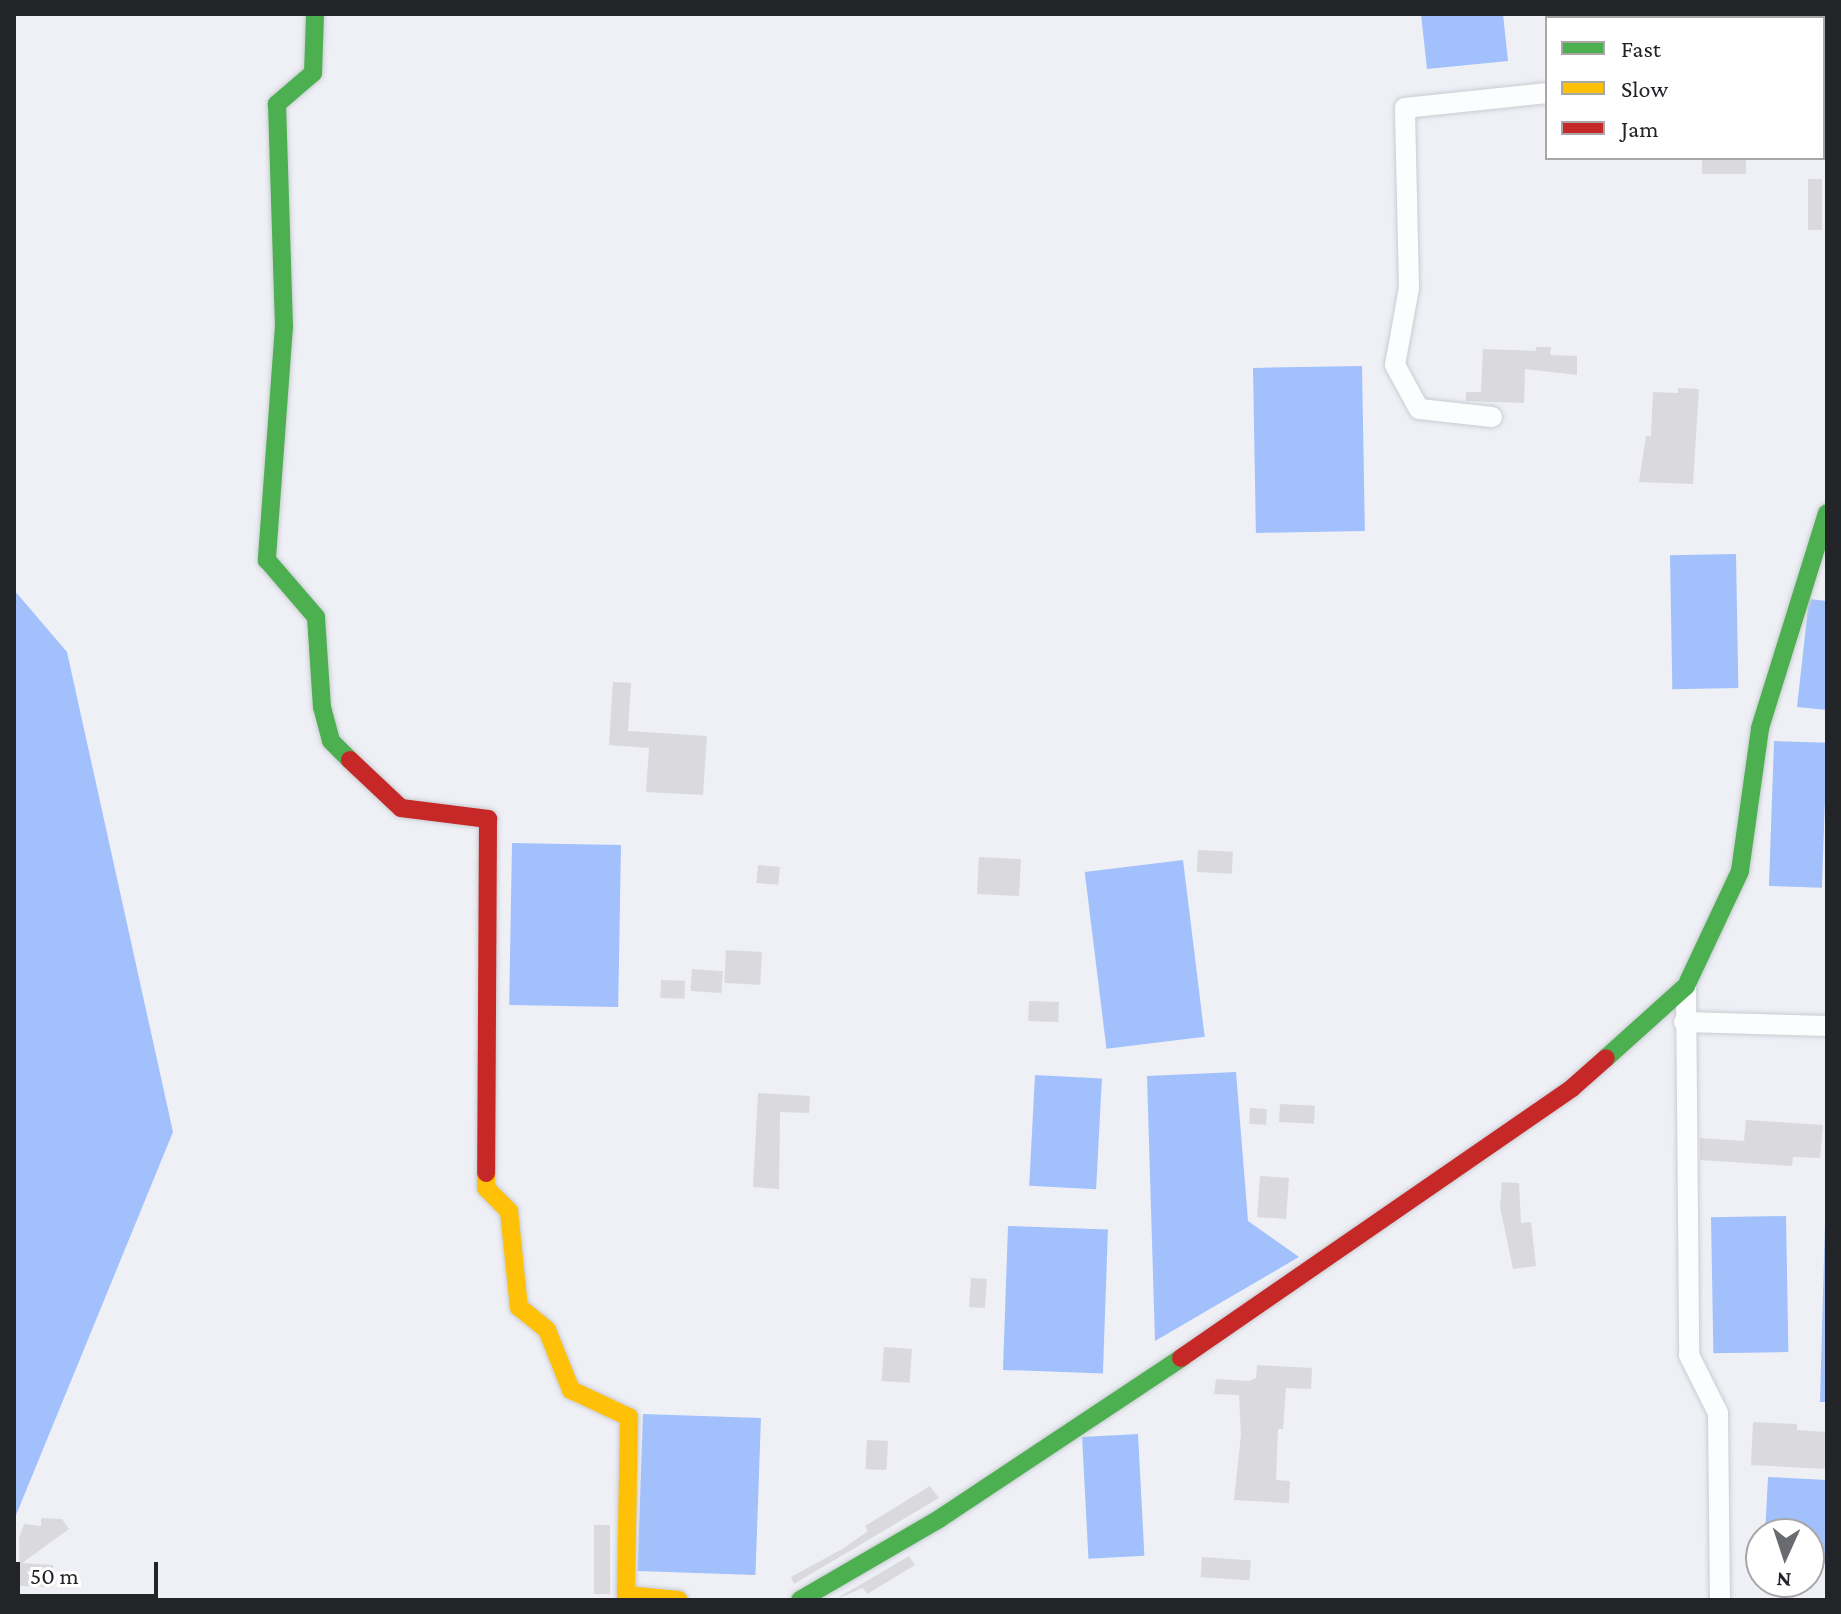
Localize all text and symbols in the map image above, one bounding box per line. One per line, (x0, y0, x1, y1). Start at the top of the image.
legend (1545, 16, 1825, 160)
text: Fast (1621, 35, 1661, 62)
text: Slow (1621, 75, 1668, 102)
text: Jam (1621, 115, 1659, 142)
north arrow (1745, 1518, 1825, 1598)
scale bar (20, 1546, 162, 1596)
text: 50 m (30, 1562, 79, 1589)
text: N (1776, 1568, 1792, 1593)

